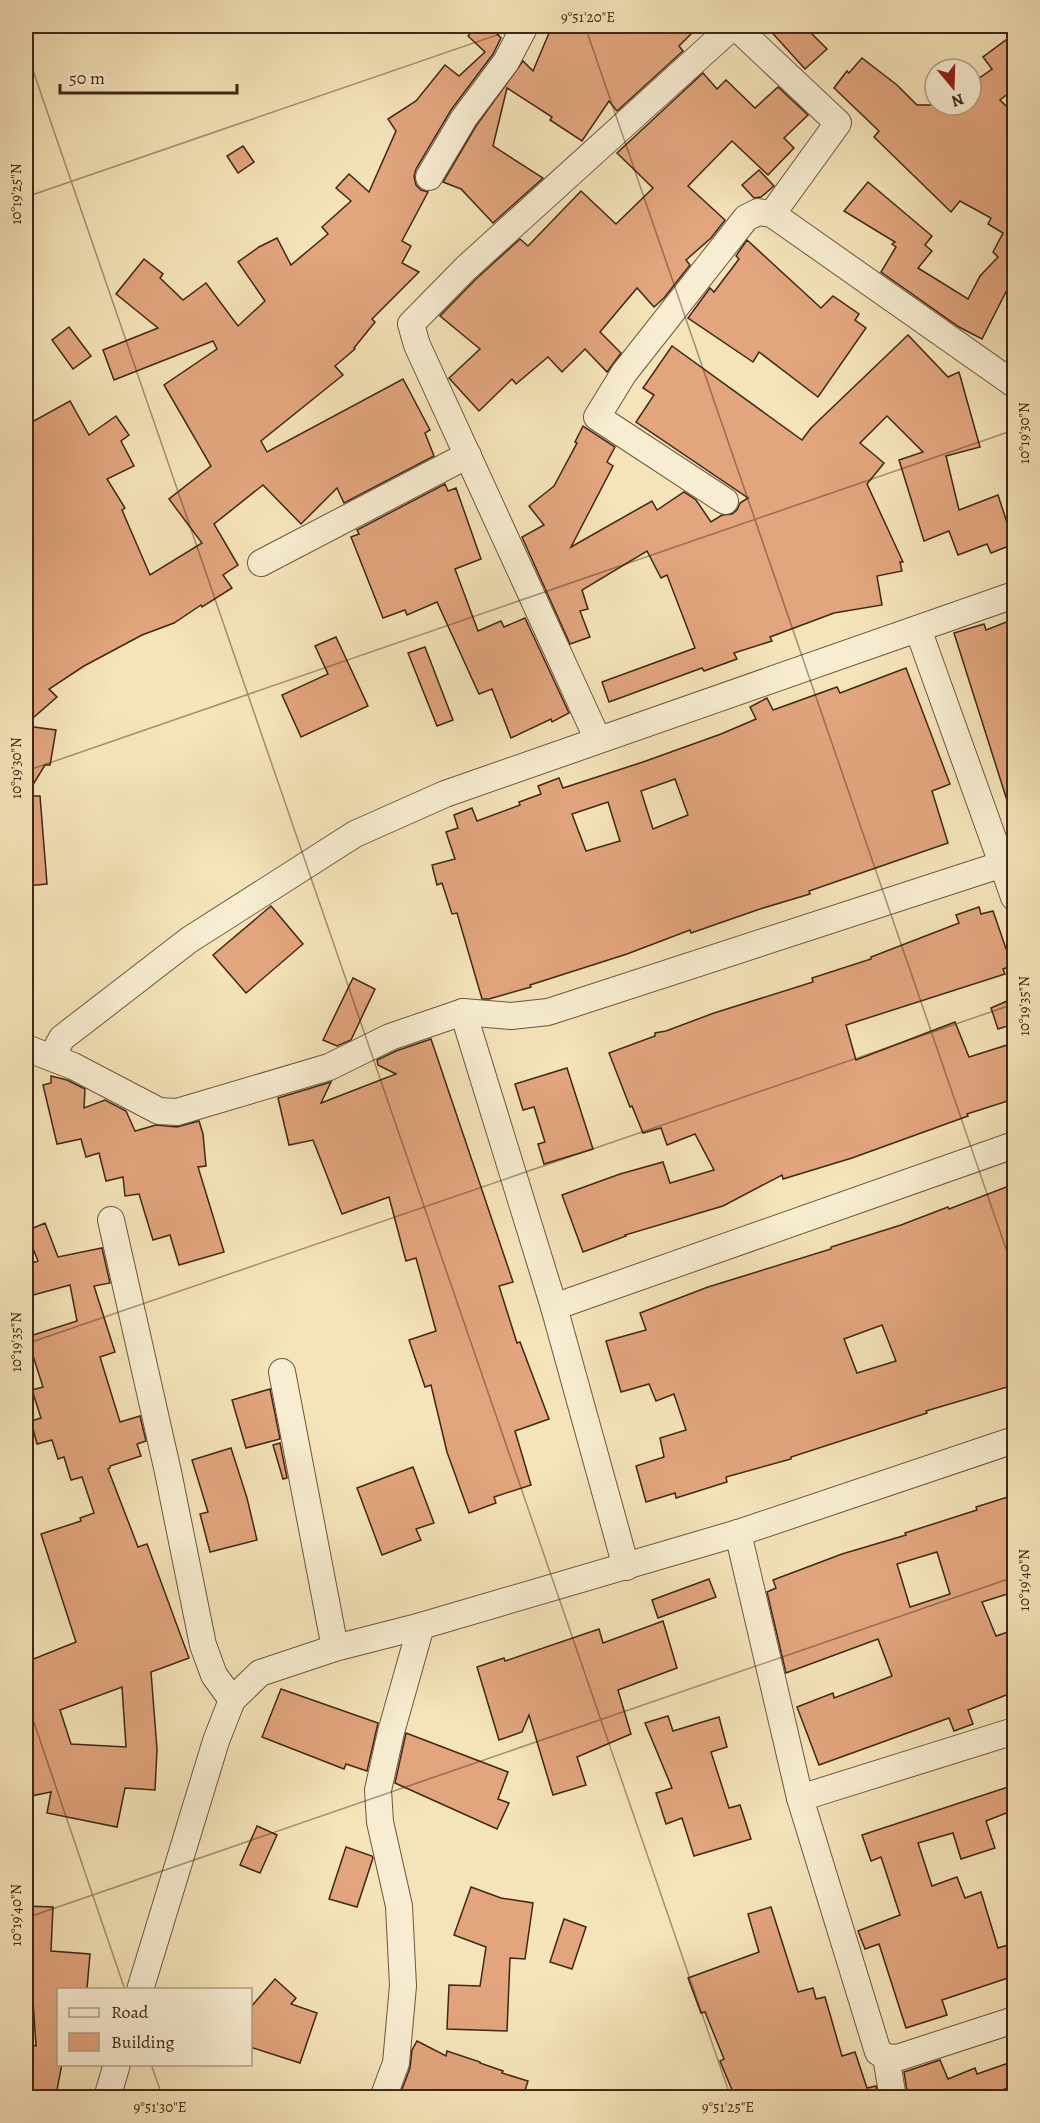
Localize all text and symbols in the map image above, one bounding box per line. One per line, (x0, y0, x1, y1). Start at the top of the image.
text: 9°51'20"E (561, 7, 615, 27)
scale bar (60, 57, 237, 95)
north arrow (923, 57, 983, 117)
text: 50 m (69, 66, 105, 90)
text: N (948, 88, 967, 113)
text: 10°19'25"N (6, 163, 26, 225)
text: 10°19'30"N (1014, 402, 1034, 464)
text: 10°19'30"N (6, 737, 26, 799)
text: 10°19'35"N (1014, 976, 1034, 1036)
text: 10°19'35"N (6, 1312, 26, 1372)
text: 10°19'40"N (1014, 1549, 1034, 1611)
text: 10°19'40"N (6, 1884, 26, 1946)
legend (57, 1988, 252, 2066)
text: Road (111, 2000, 149, 2024)
text: Building (111, 2030, 175, 2054)
text: 9°51'30"E (133, 2097, 187, 2117)
text: 9°51'25"E (702, 2097, 754, 2117)

